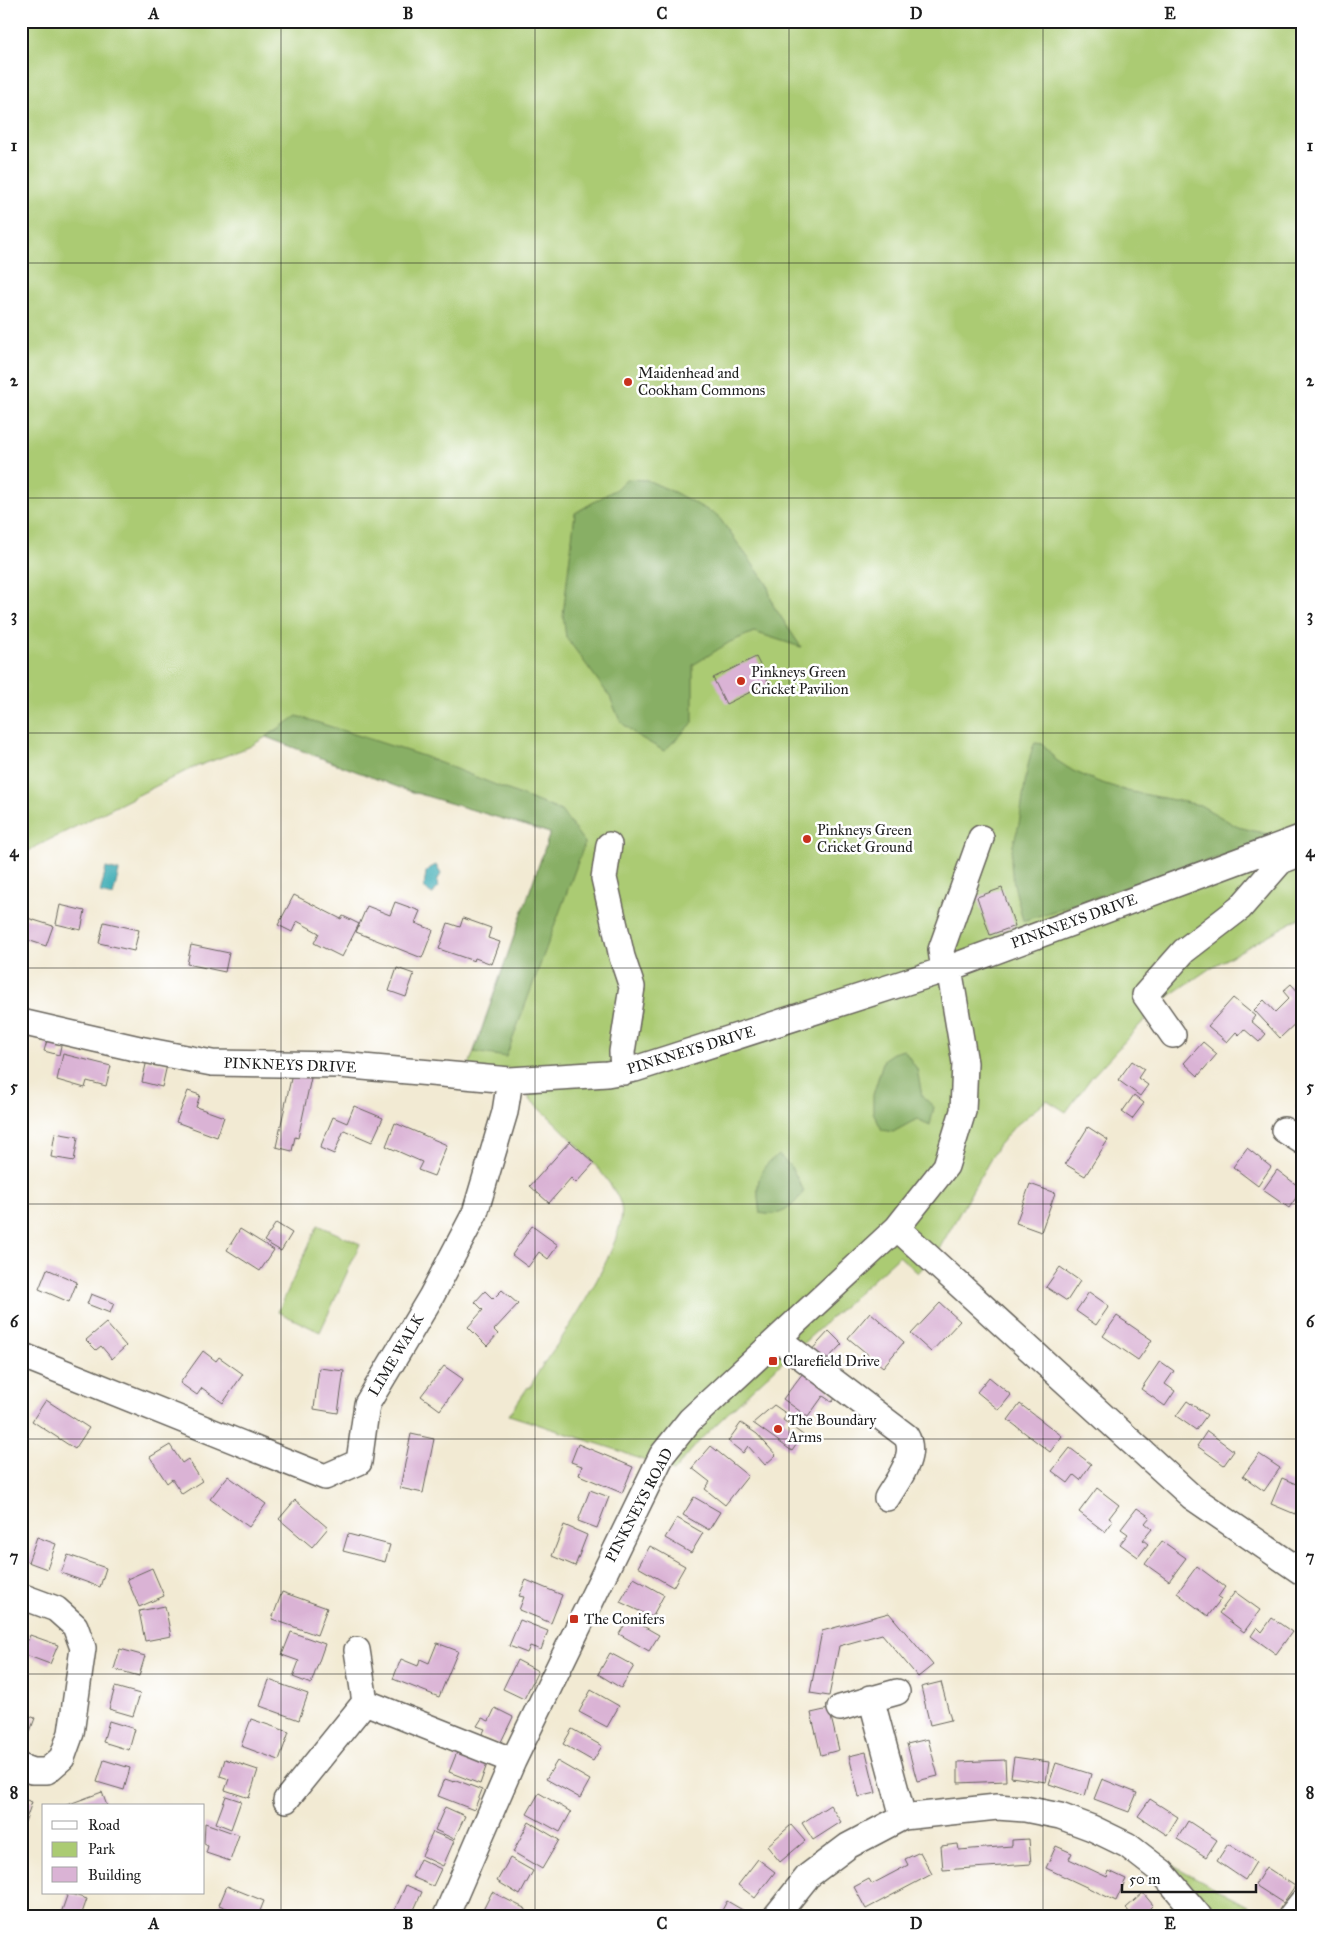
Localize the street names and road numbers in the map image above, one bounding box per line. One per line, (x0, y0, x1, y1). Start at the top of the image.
street label: PINKNEYS DRIVE (1008, 890, 1140, 952)
street label: PINKNEYS DRIVE (625, 1022, 757, 1078)
street label: PINKNEYS DRIVE (223, 1054, 357, 1076)
street label: LIME WALK (364, 1310, 428, 1399)
street label: PINKNEYS ROAD (601, 1445, 677, 1565)

